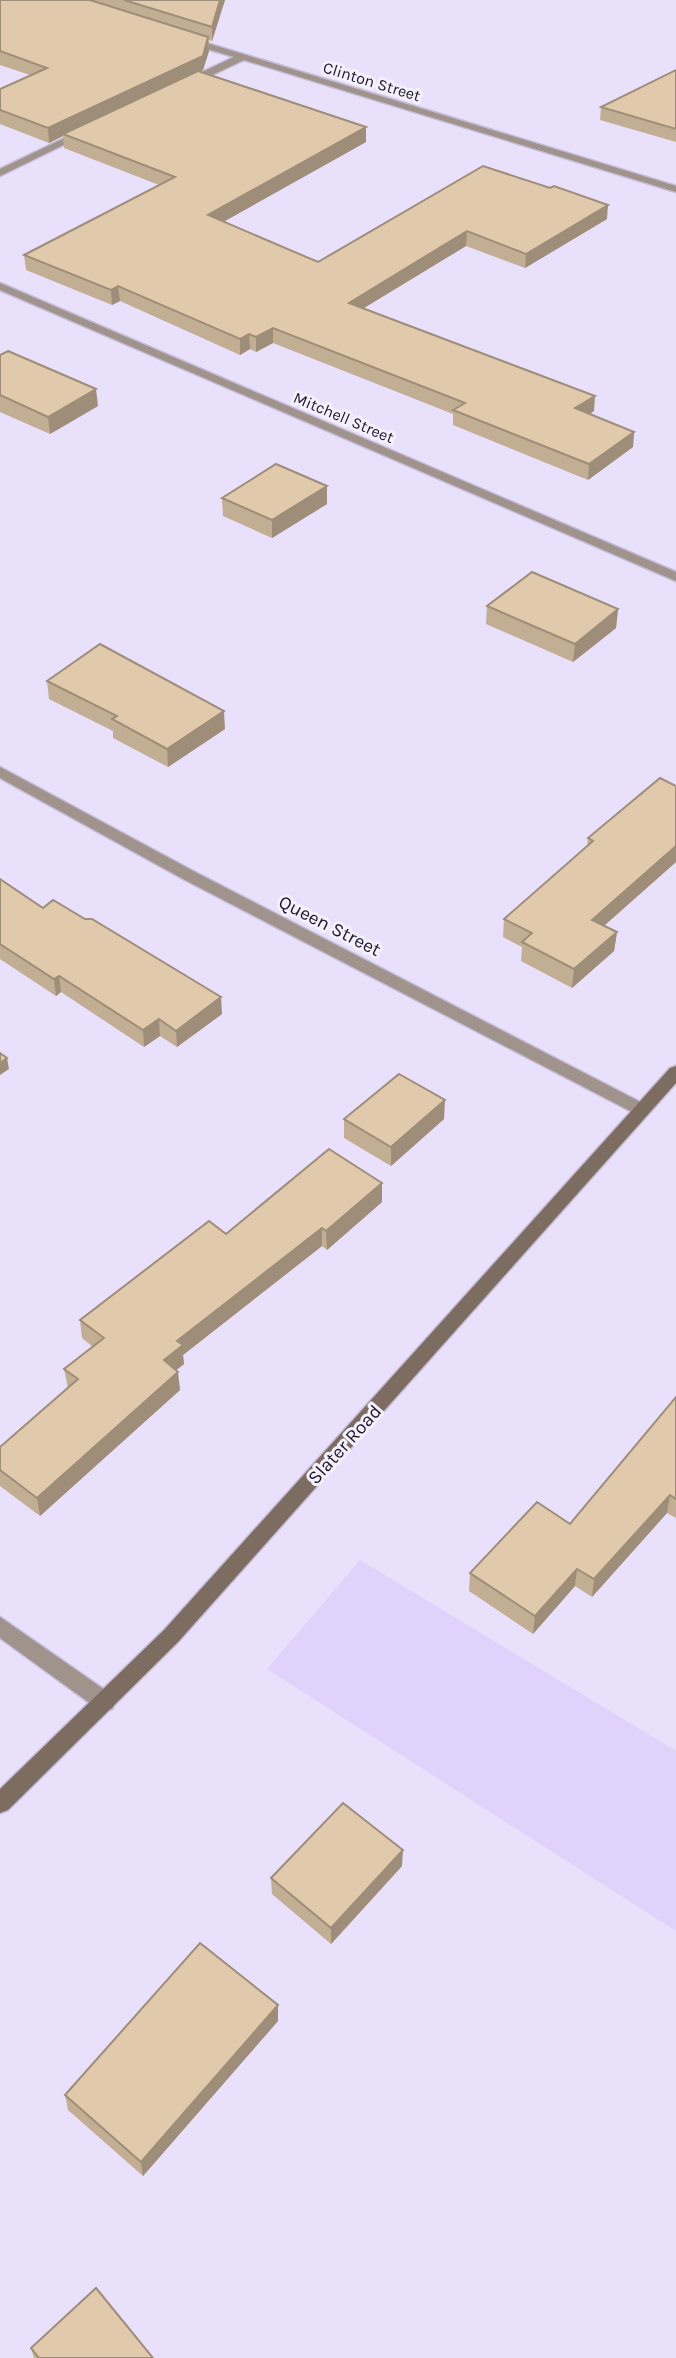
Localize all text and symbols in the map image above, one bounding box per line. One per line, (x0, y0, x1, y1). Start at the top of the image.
street label: Clinton Street (321, 58, 423, 105)
street label: Mitchell Street (291, 388, 397, 447)
street label: Queen Street (275, 891, 384, 961)
street label: Slater Road (303, 1400, 386, 1489)

